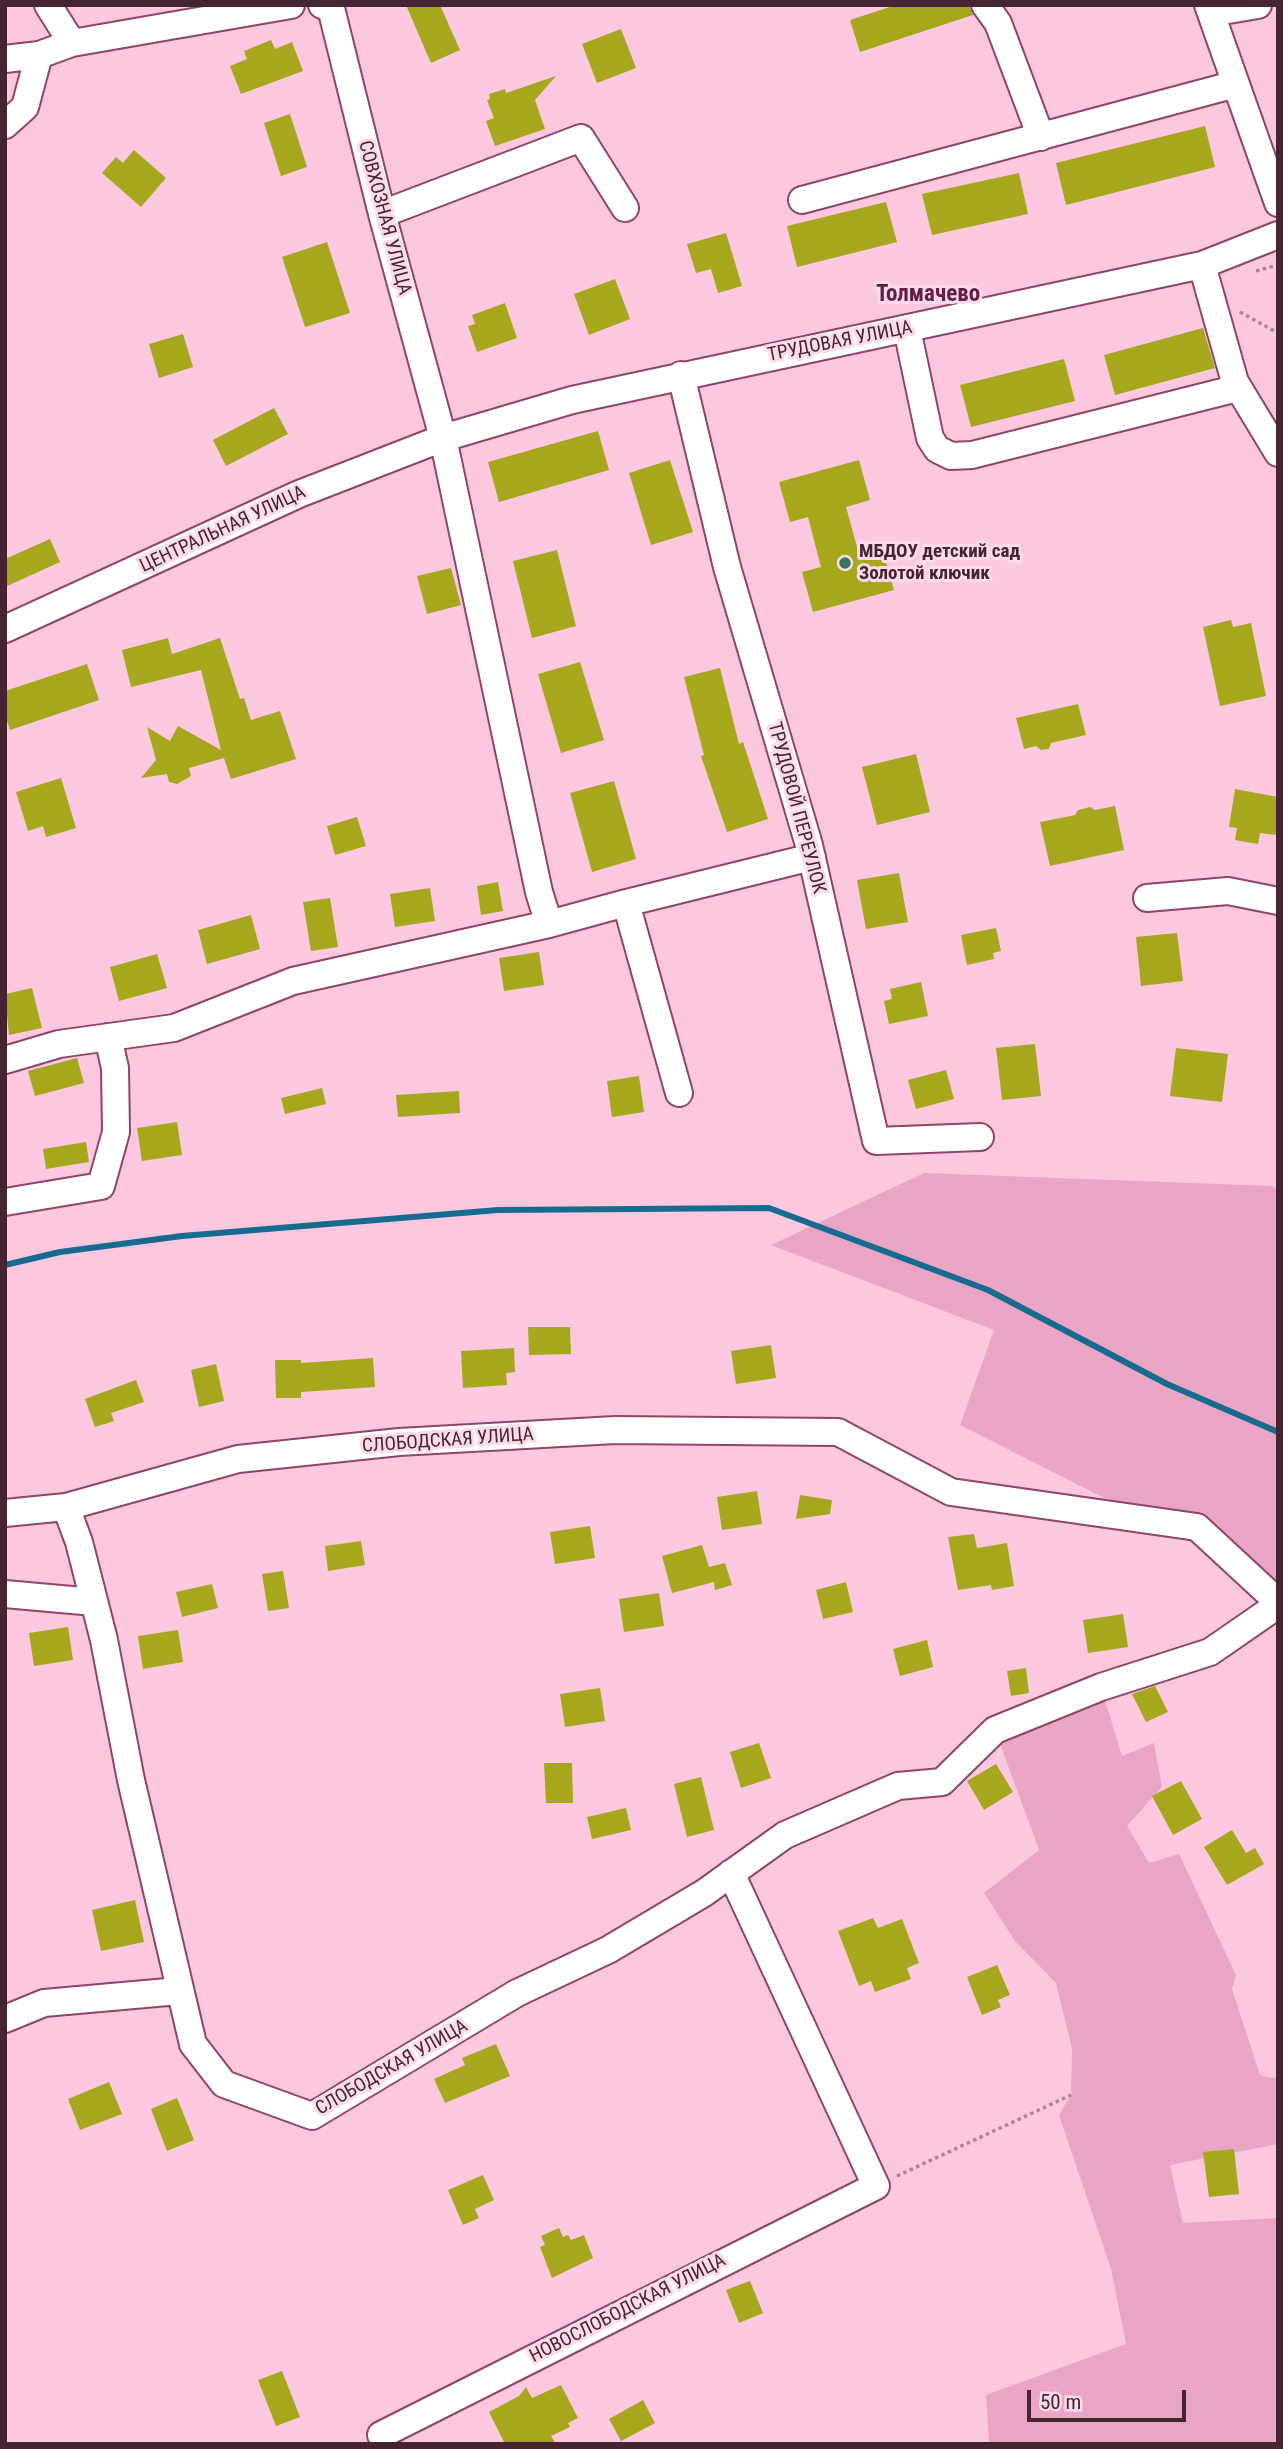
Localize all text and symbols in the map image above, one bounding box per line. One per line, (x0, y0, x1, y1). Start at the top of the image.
street label: СОВХОЗНАЯ УЛИЦА (352, 138, 416, 298)
district label: Толмачево (876, 281, 980, 309)
street label: ТРУДОВАЯ УЛИЦА (766, 317, 914, 367)
street label: ЦЕНТРАЛЬНАЯ УЛИЦА (137, 482, 309, 578)
place label: МБДОУ детский сад Золотой ключик (859, 541, 1020, 585)
marker: МБДОУ детский сад Золотой ключик (837, 555, 853, 571)
street label: ТРУДОВОЙ ПЕРЕУЛОК (762, 720, 830, 896)
street label: СЛОБОДСКАЯ УЛИЦА (361, 1424, 535, 1458)
street label: СЛОБОДСКАЯ УЛИЦА (312, 2015, 472, 2121)
street label: НОВОСЛОБОДСКАЯ УЛИЦА (526, 2250, 730, 2368)
scale bar (1031, 2376, 1190, 2420)
text: 50 m (1040, 2390, 1081, 2414)

